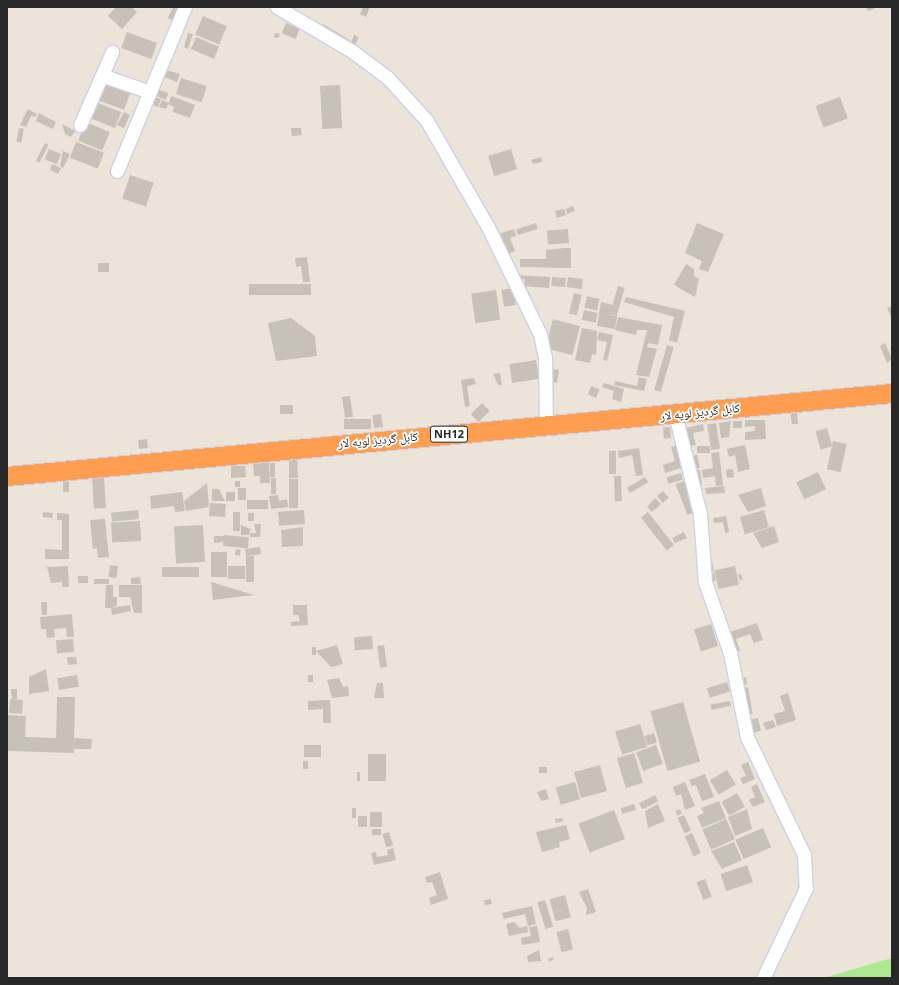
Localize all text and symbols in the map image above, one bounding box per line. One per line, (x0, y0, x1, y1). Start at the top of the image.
street label: کابل گردیز لویه لار (659, 401, 741, 423)
road number: NH12 (430, 425, 468, 443)
street label: کابل گردیز لویه لار (337, 429, 419, 451)

